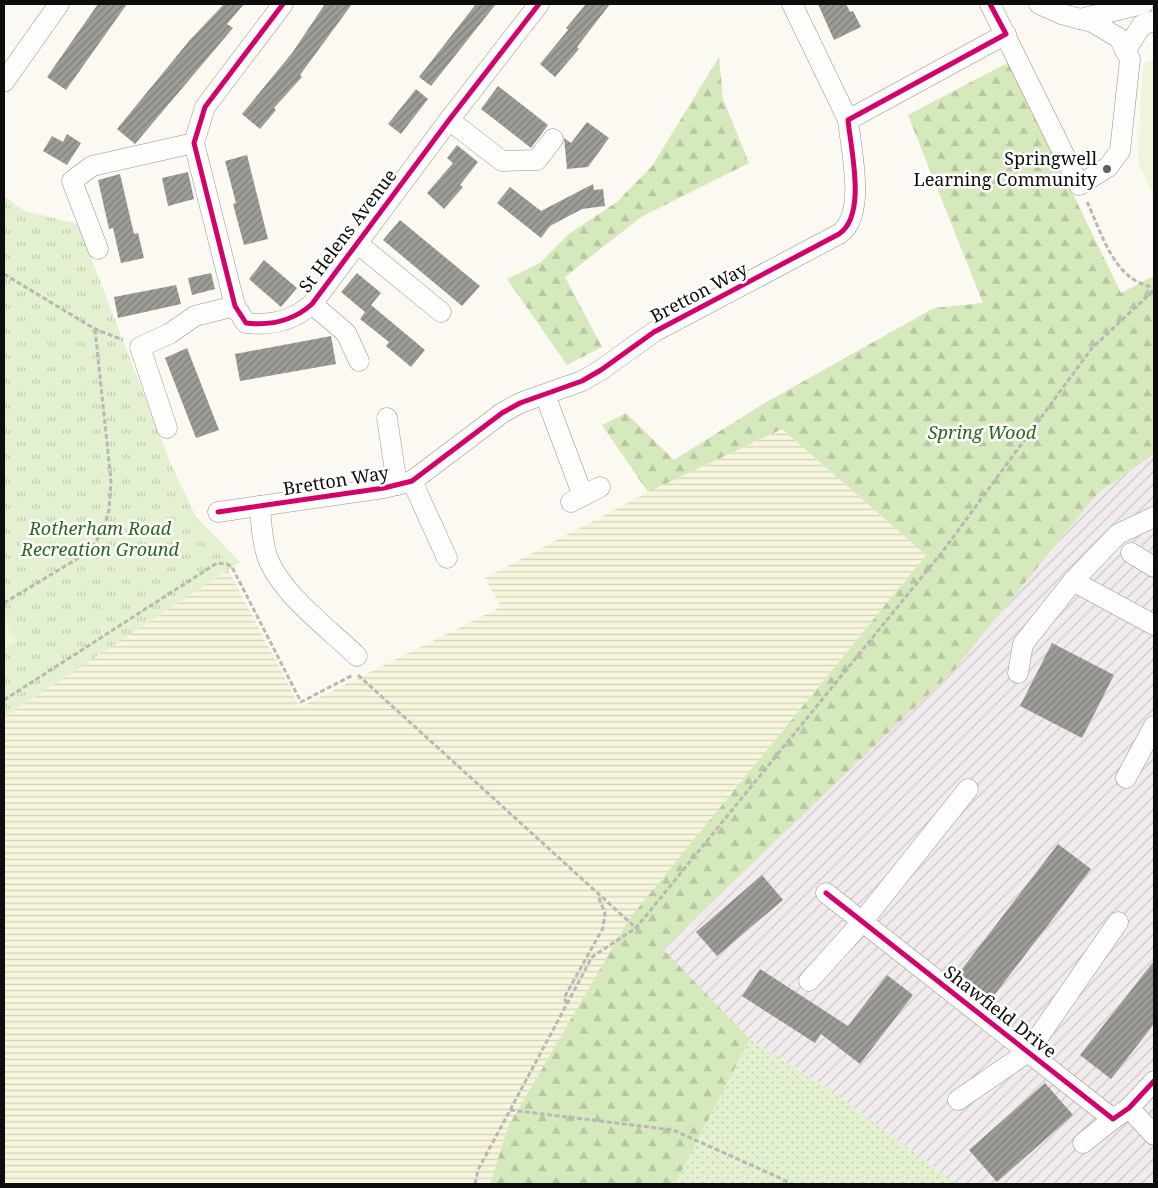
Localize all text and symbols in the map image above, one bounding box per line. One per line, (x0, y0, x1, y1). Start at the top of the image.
place label: Springwell Learning Community (913, 146, 1098, 191)
marker: Springwell Learning Community (1101, 163, 1113, 175)
street label: St Helens Avenue (293, 164, 402, 297)
street label: Bretton Way (646, 256, 752, 328)
park label: Spring Wood (928, 420, 1037, 444)
street label: Bretton Way (281, 460, 391, 500)
park label: Rotherham Road Recreation Ground (20, 516, 180, 561)
street label: Shawfield Drive (939, 960, 1062, 1063)

